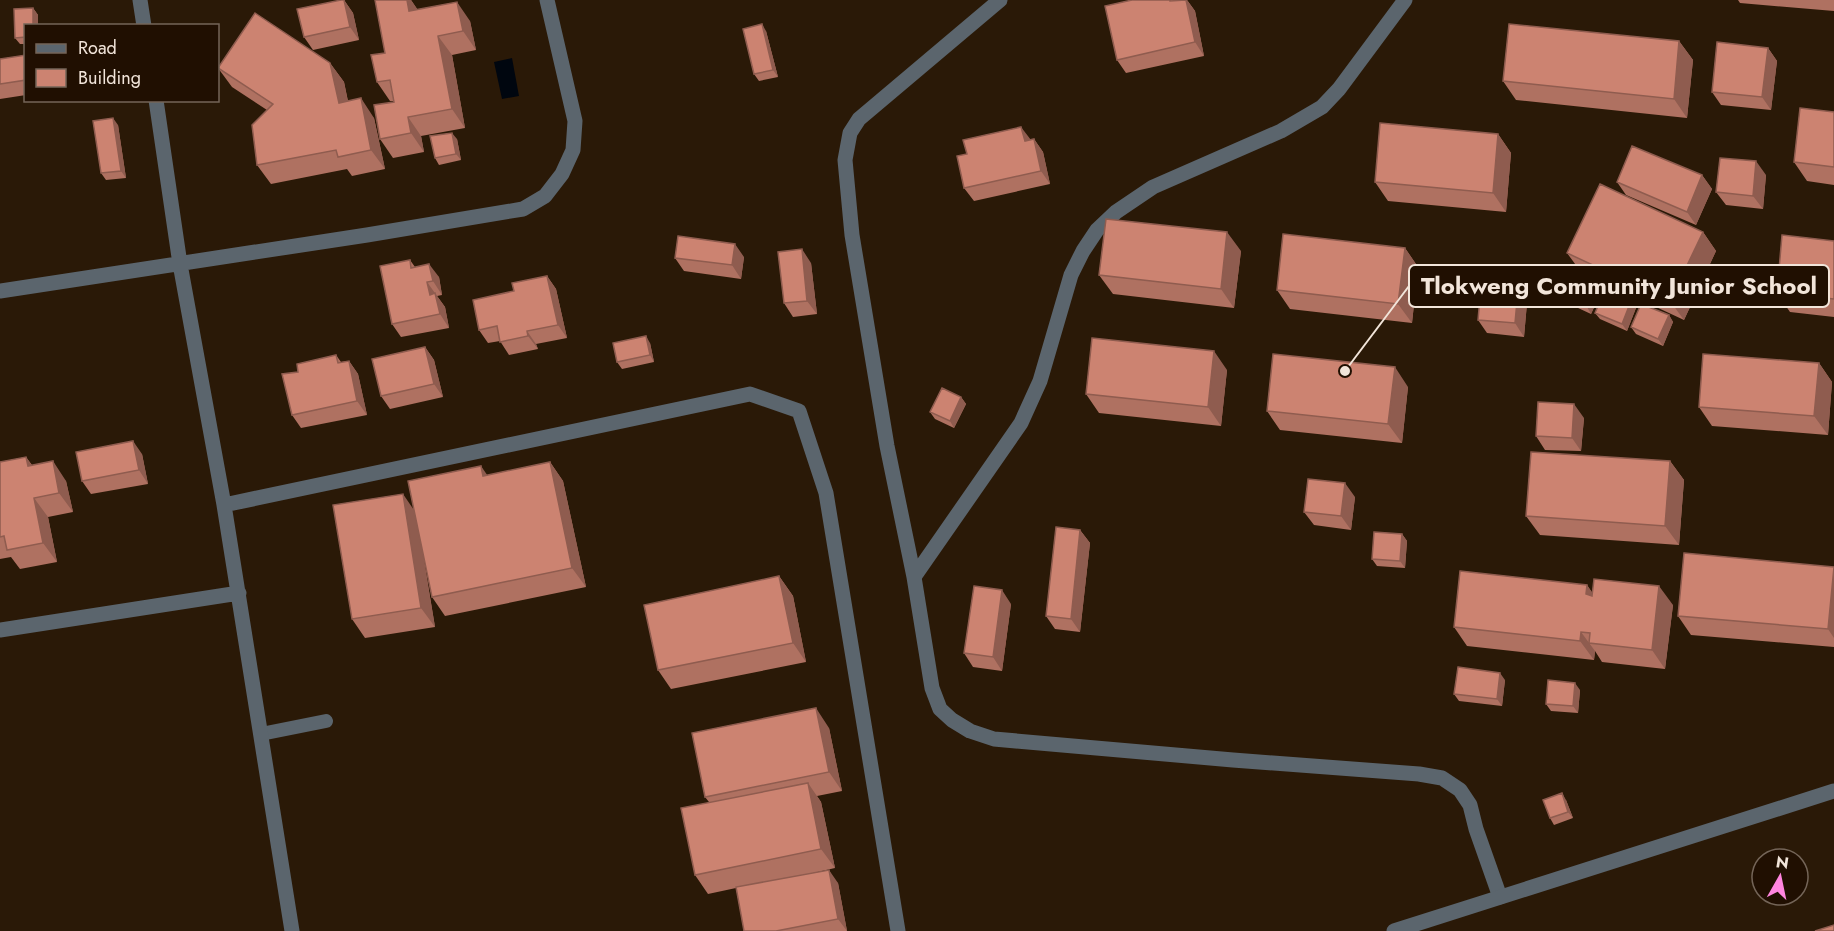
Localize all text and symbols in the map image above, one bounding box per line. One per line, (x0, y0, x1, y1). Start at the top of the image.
legend (24, 24, 219, 102)
text: Road (78, 35, 117, 61)
text: Building (78, 65, 141, 91)
callout: Tlokweng Community Junior School (1409, 265, 1829, 307)
text: Tlokweng Community Junior School (1421, 268, 1817, 303)
north arrow (1750, 847, 1810, 907)
text: N (1774, 850, 1790, 875)

